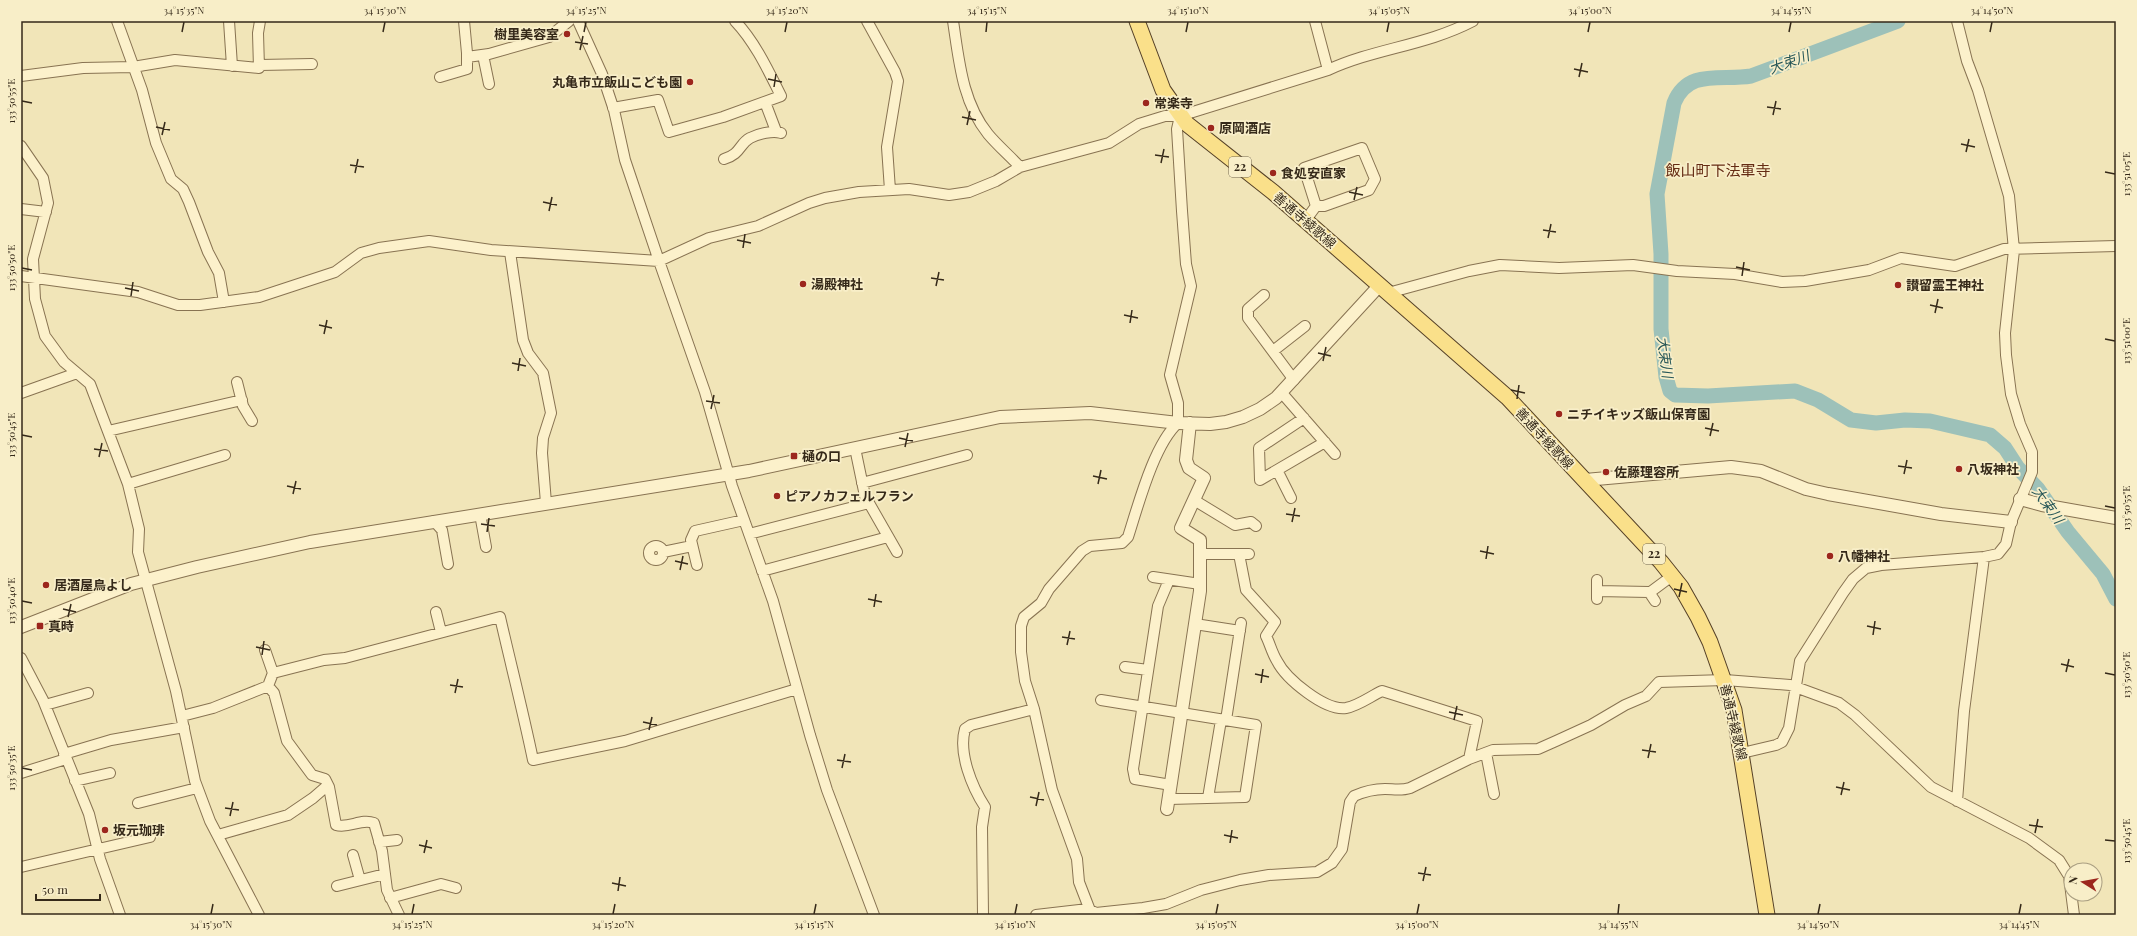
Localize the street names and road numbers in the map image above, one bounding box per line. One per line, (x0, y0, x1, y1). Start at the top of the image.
road number: 22 (1229, 157, 1251, 177)
street label: 善通寺綾歌線 (1270, 188, 1340, 252)
street label: 善通寺綾歌線 (1513, 403, 1578, 472)
road number: 22 (1643, 544, 1665, 564)
street label: 善通寺綾歌線 (1717, 682, 1752, 762)

